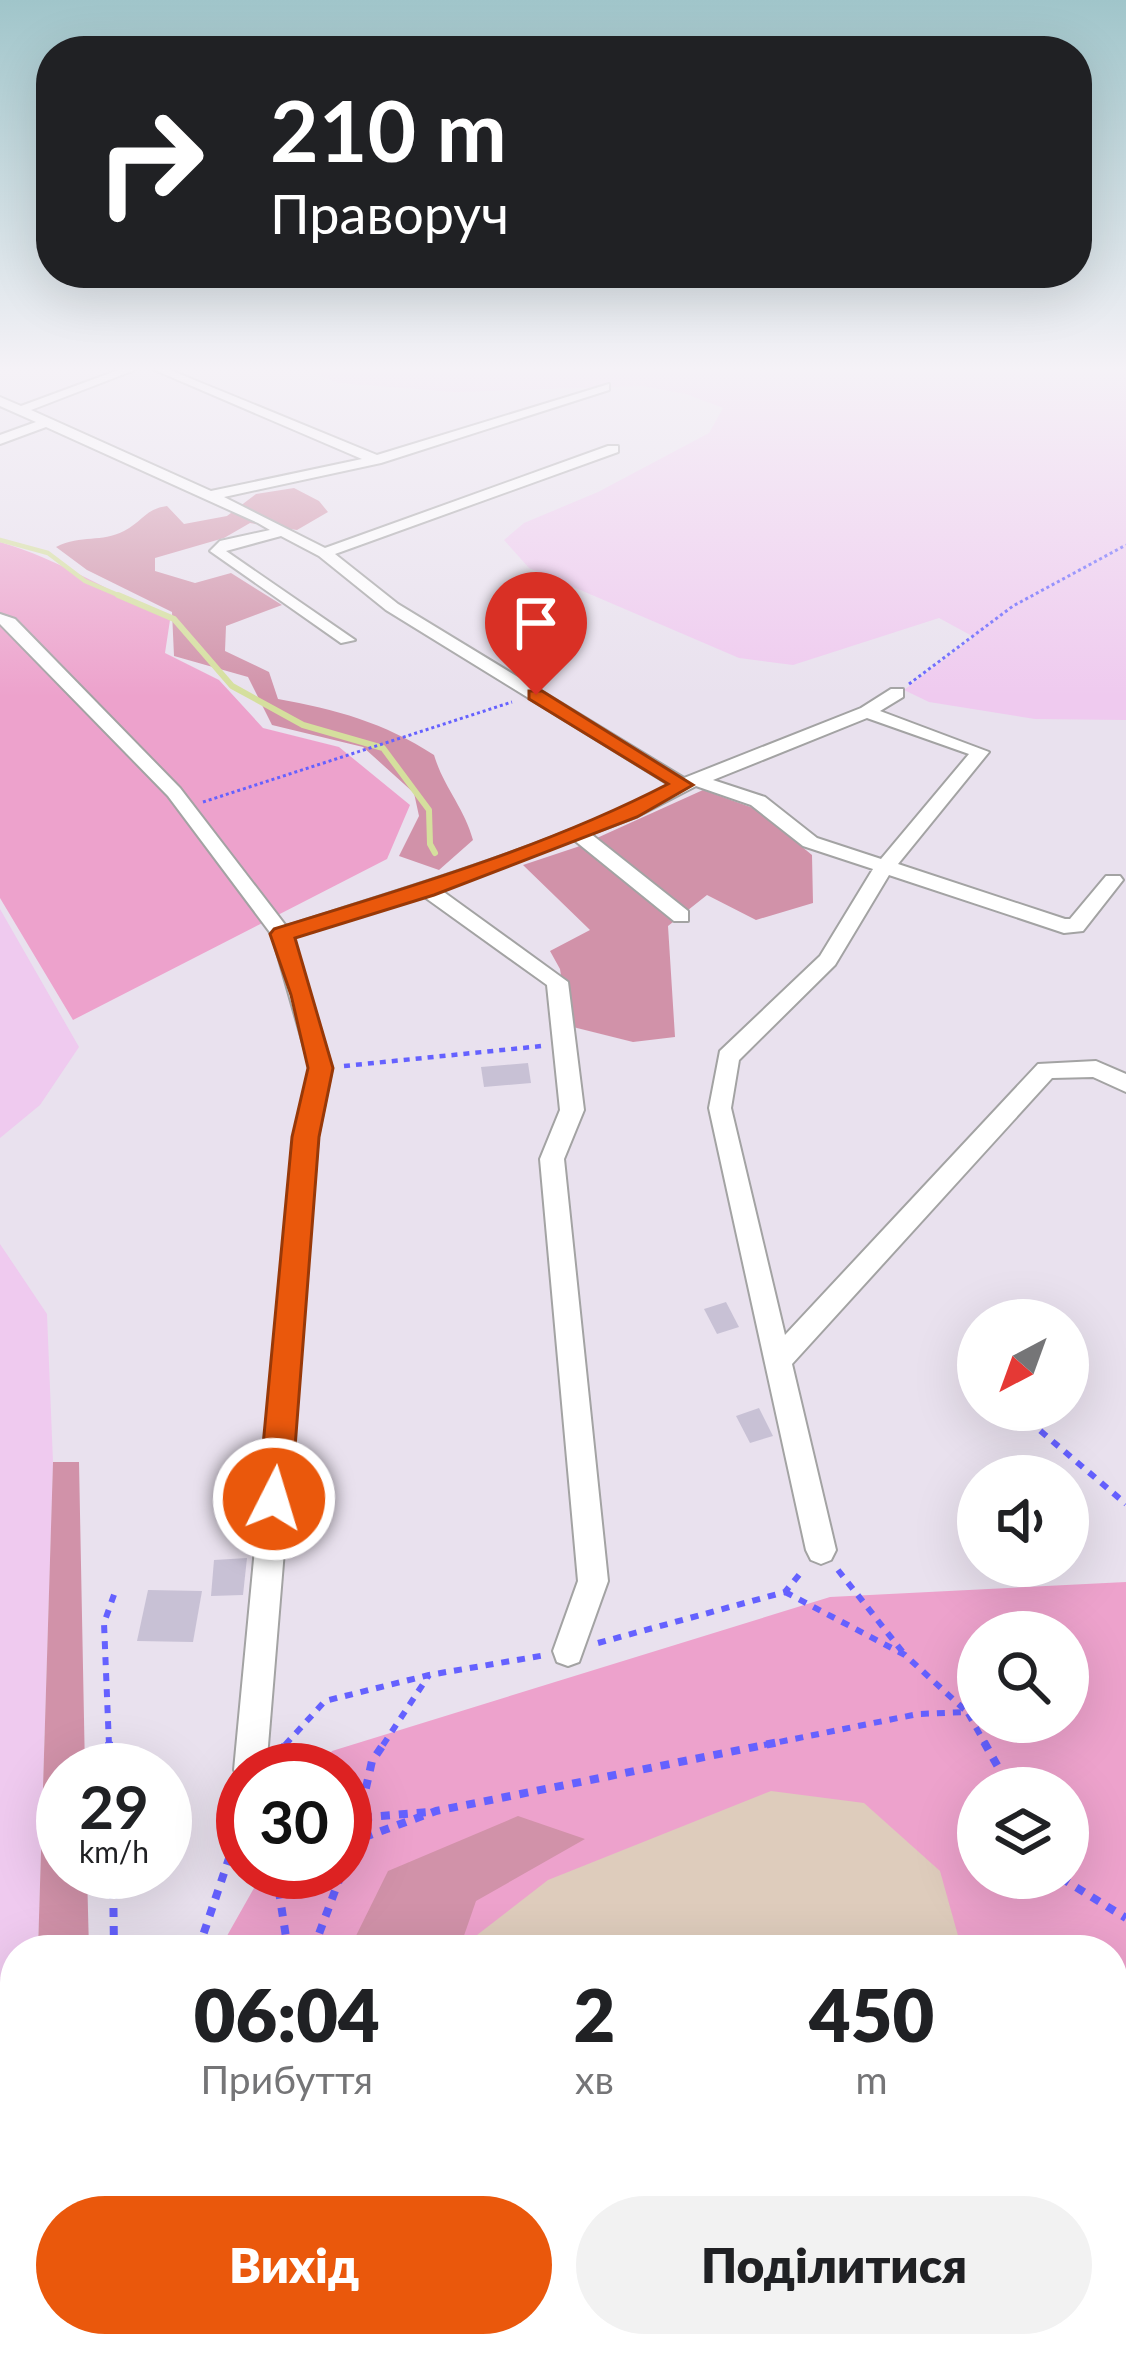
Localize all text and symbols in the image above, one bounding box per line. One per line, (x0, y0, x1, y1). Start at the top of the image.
text: 210 m (270, 79, 507, 180)
icon: right (72, 84, 228, 240)
text: Праворуч (270, 181, 509, 246)
pin (485, 572, 587, 695)
icon: arrive (503, 590, 569, 656)
north arrow (957, 1299, 1089, 1431)
map controls (957, 1299, 1089, 1899)
position arrow (211, 1436, 337, 1562)
button: sound (957, 1455, 1089, 1587)
button: search (957, 1611, 1089, 1743)
speed limit sign: 30 (216, 1743, 372, 1899)
button: layers (957, 1767, 1089, 1899)
text: 29 (79, 1770, 149, 1842)
text: km/h (79, 1833, 149, 1869)
text: 06:04 (194, 1971, 380, 2057)
text: 2 (574, 1971, 615, 2057)
text: 450 (809, 1971, 934, 2057)
text: Прибуття (200, 2056, 373, 2102)
text: хв (575, 2056, 614, 2102)
text: m (856, 2056, 888, 2102)
button: Вихід (36, 2196, 552, 2334)
button: Поділитися (576, 2196, 1092, 2334)

